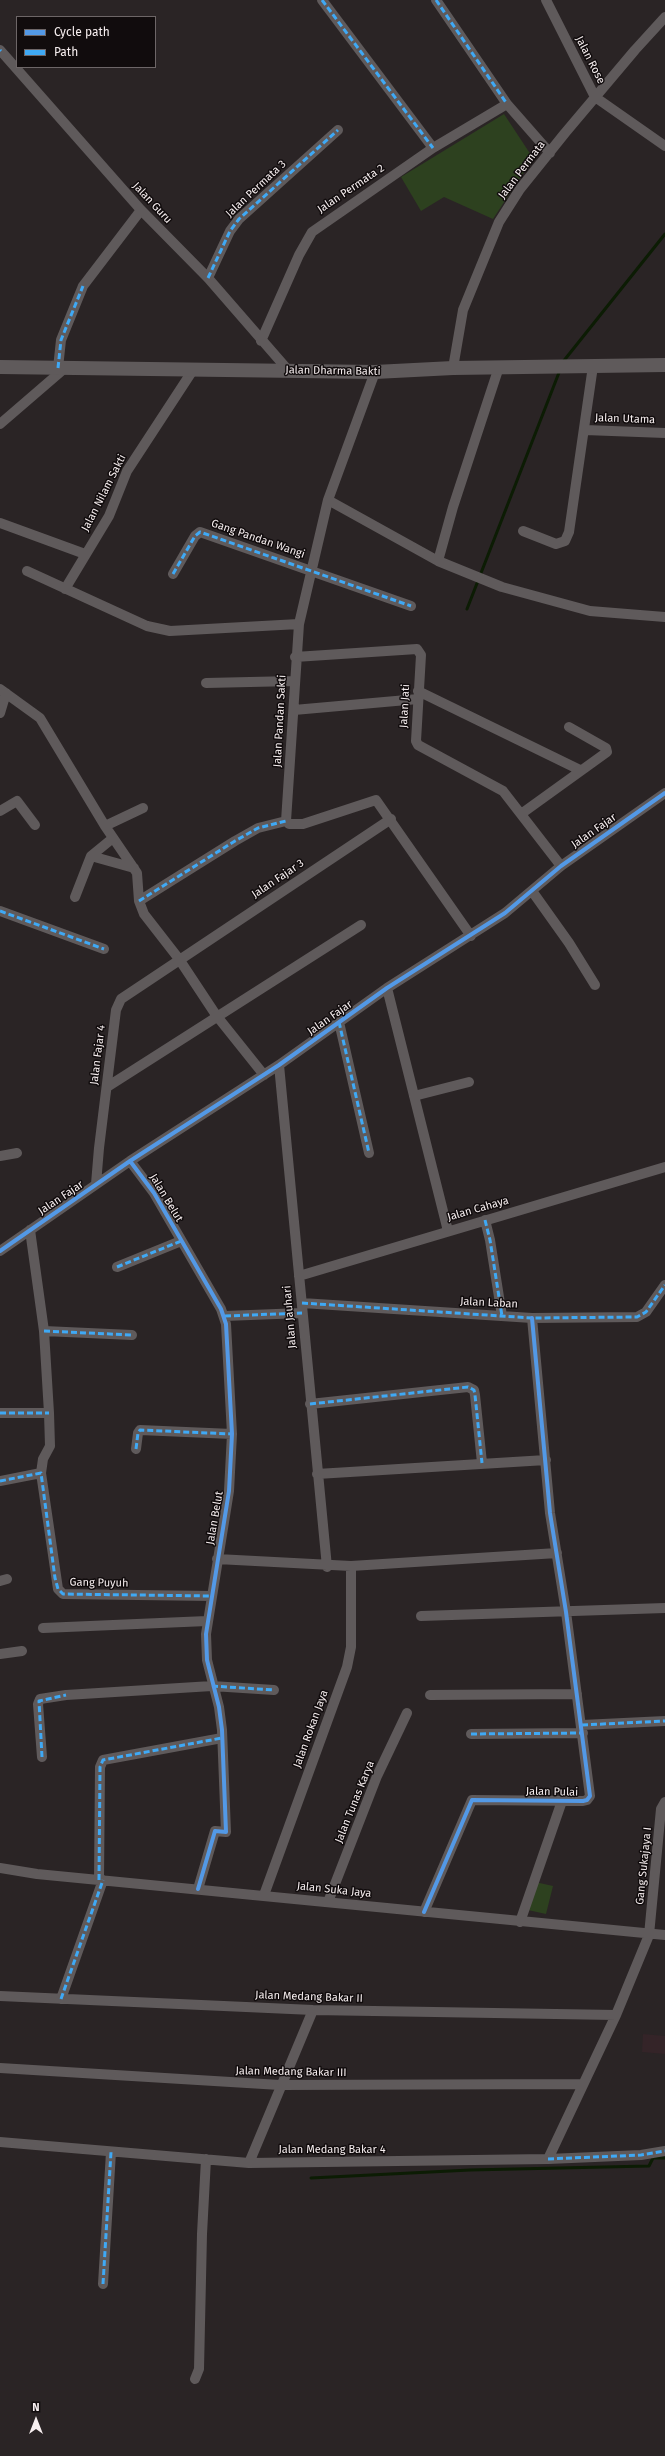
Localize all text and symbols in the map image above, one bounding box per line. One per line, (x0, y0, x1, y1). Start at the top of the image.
legend (16, 16, 156, 68)
text: Cycle path (54, 25, 110, 39)
street label: Jalan Rose (572, 34, 608, 86)
text: Path (54, 45, 78, 59)
street label: Jalan Permata (496, 138, 548, 202)
street label: Jalan Permata 3 (223, 158, 289, 220)
street label: Jalan Permata 2 (315, 162, 387, 216)
street label: Jalan Guru (130, 180, 174, 226)
street label: Jalan Dharma Bakti (285, 364, 381, 378)
street label: Jalan Utama (595, 411, 655, 427)
street label: Jalan Nilam Sakti (79, 452, 129, 534)
street label: Gang Pandan Wangi (209, 517, 307, 561)
street label: Jalan Pandan Sakti (271, 674, 289, 768)
street label: Jalan Jati (397, 684, 413, 728)
street label: Jalan Fajar (569, 811, 619, 851)
street label: Jalan Fajar 3 (249, 857, 307, 901)
street label: Jalan Fajar (305, 998, 355, 1038)
street label: Jalan Fajar 4 (88, 1024, 108, 1086)
street label: Jalan Belut (146, 1171, 186, 1225)
street label: Jalan Fajar (36, 1178, 86, 1218)
street label: Jalan Cahaya (446, 1194, 510, 1224)
street label: Jalan Jauhari (281, 1285, 299, 1349)
street label: Jalan Laban (460, 1295, 518, 1311)
street label: Jalan Belut (204, 1490, 226, 1546)
street label: Gang Puyuh (70, 1576, 128, 1590)
street label: Jalan Rokan Jaya (291, 1688, 331, 1770)
street label: Jalan Tunas Karya (332, 1759, 378, 1845)
street label: Jalan Pulai (526, 1785, 578, 1799)
street label: Gang Sukajaya I (633, 1827, 655, 1905)
street label: Jalan Suka Jaya (296, 1880, 372, 1900)
street label: Jalan Medang Bakar II (255, 1989, 363, 2005)
street label: Jalan Medang Bakar III (235, 2064, 347, 2080)
street label: Jalan Medang Bakar 4 (278, 2143, 386, 2157)
north arrow (16, 2400, 56, 2440)
text: N (32, 2401, 40, 2414)

